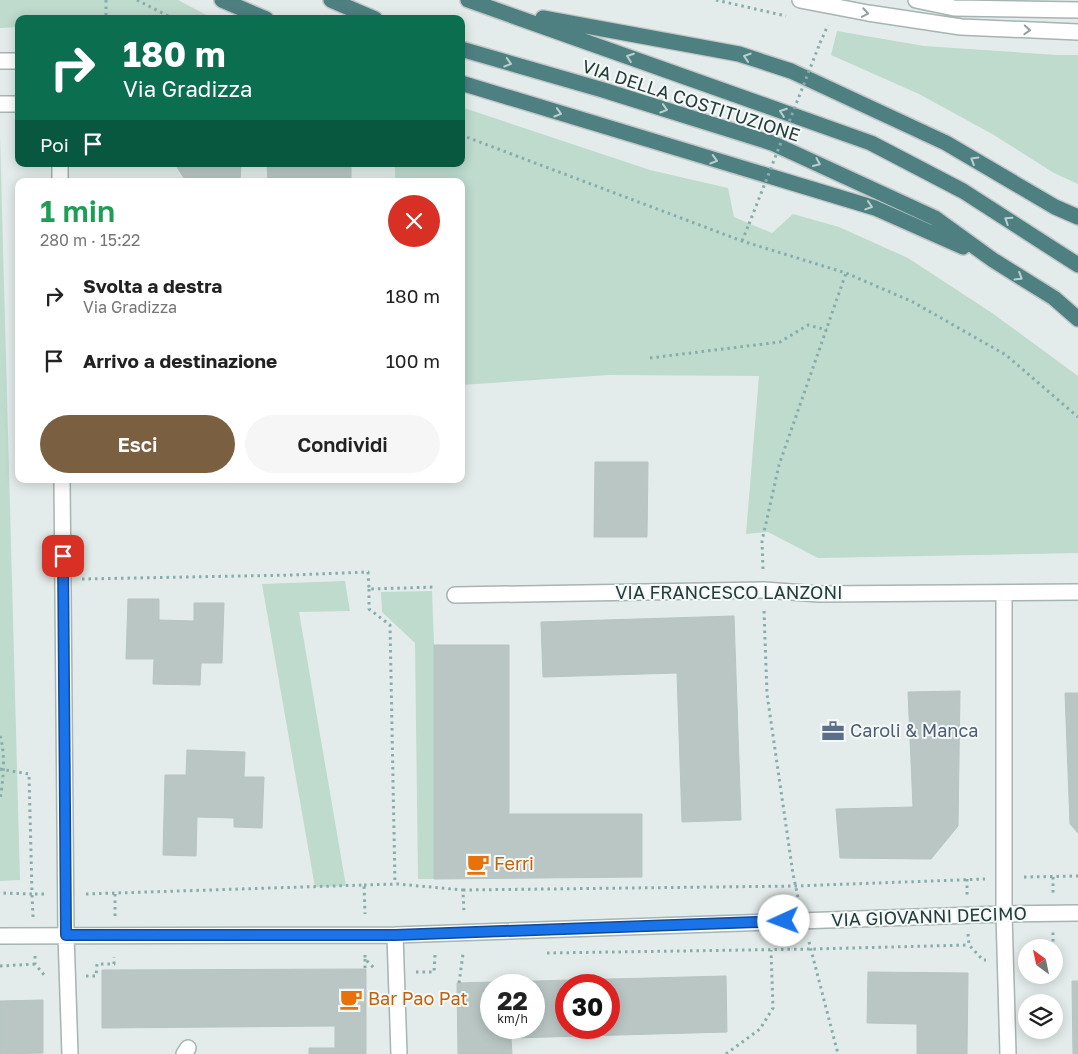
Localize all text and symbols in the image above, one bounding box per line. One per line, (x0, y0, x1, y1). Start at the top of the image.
one-way arrow (861, 7, 870, 17)
one-way arrow (1024, 25, 1031, 35)
text: 180 m (123, 33, 226, 75)
icon: right (40, 35, 105, 100)
one-way arrow (627, 53, 635, 63)
one-way arrow (743, 53, 752, 63)
street label: VIA DELLA COSTITUZIONE (580, 54, 803, 146)
one-way arrow (503, 57, 512, 67)
text: Via Gradizza (123, 75, 252, 102)
one-way arrow (659, 103, 667, 113)
one-way arrow (553, 107, 562, 117)
one-way arrow (780, 108, 788, 118)
icon: arrive (79, 130, 107, 158)
text: Poi (40, 133, 69, 156)
one-way arrow (709, 154, 717, 164)
one-way arrow (971, 156, 980, 166)
one-way arrow (812, 157, 821, 168)
text: 1 min (40, 193, 115, 229)
button: close (388, 195, 440, 247)
one-way arrow (865, 201, 873, 211)
one-way arrow (1004, 217, 1013, 226)
text: 280 m · 15:22 (40, 230, 140, 250)
one-way arrow (1013, 270, 1022, 280)
text: Svolta a destra (83, 274, 222, 297)
icon: right (40, 282, 68, 310)
text: 180 m (386, 284, 440, 307)
text: Via Gradizza (83, 297, 177, 317)
icon: arrive (40, 347, 68, 375)
text: Arrivo a destinazione (83, 349, 277, 372)
text: 100 m (386, 349, 440, 372)
button: Esci (40, 415, 235, 473)
button: Condividi (245, 415, 440, 473)
pin (42, 535, 84, 577)
icon: arrive (49, 542, 77, 570)
street label: VIA FRANCESCO LANZONI (615, 581, 843, 603)
office icon: Caroli & Manca (820, 718, 846, 744)
place label: Caroli & Manca (850, 719, 978, 741)
cafe icon: Ferri (465, 851, 491, 877)
place label: Ferri (494, 852, 534, 874)
position arrow (757, 894, 809, 946)
street label: VIA GIOVANNI DECIMO (831, 902, 1027, 930)
north arrow (1018, 939, 1062, 984)
map controls (1018, 939, 1063, 1039)
speed limit sign: 30 (555, 974, 620, 1039)
text: 22 (497, 985, 528, 1016)
cafe icon: Bar Pao Pat (338, 986, 364, 1012)
place label: Bar Pao Pat (368, 987, 468, 1009)
button: layers (1018, 994, 1063, 1039)
text: km/h (497, 1011, 528, 1026)

